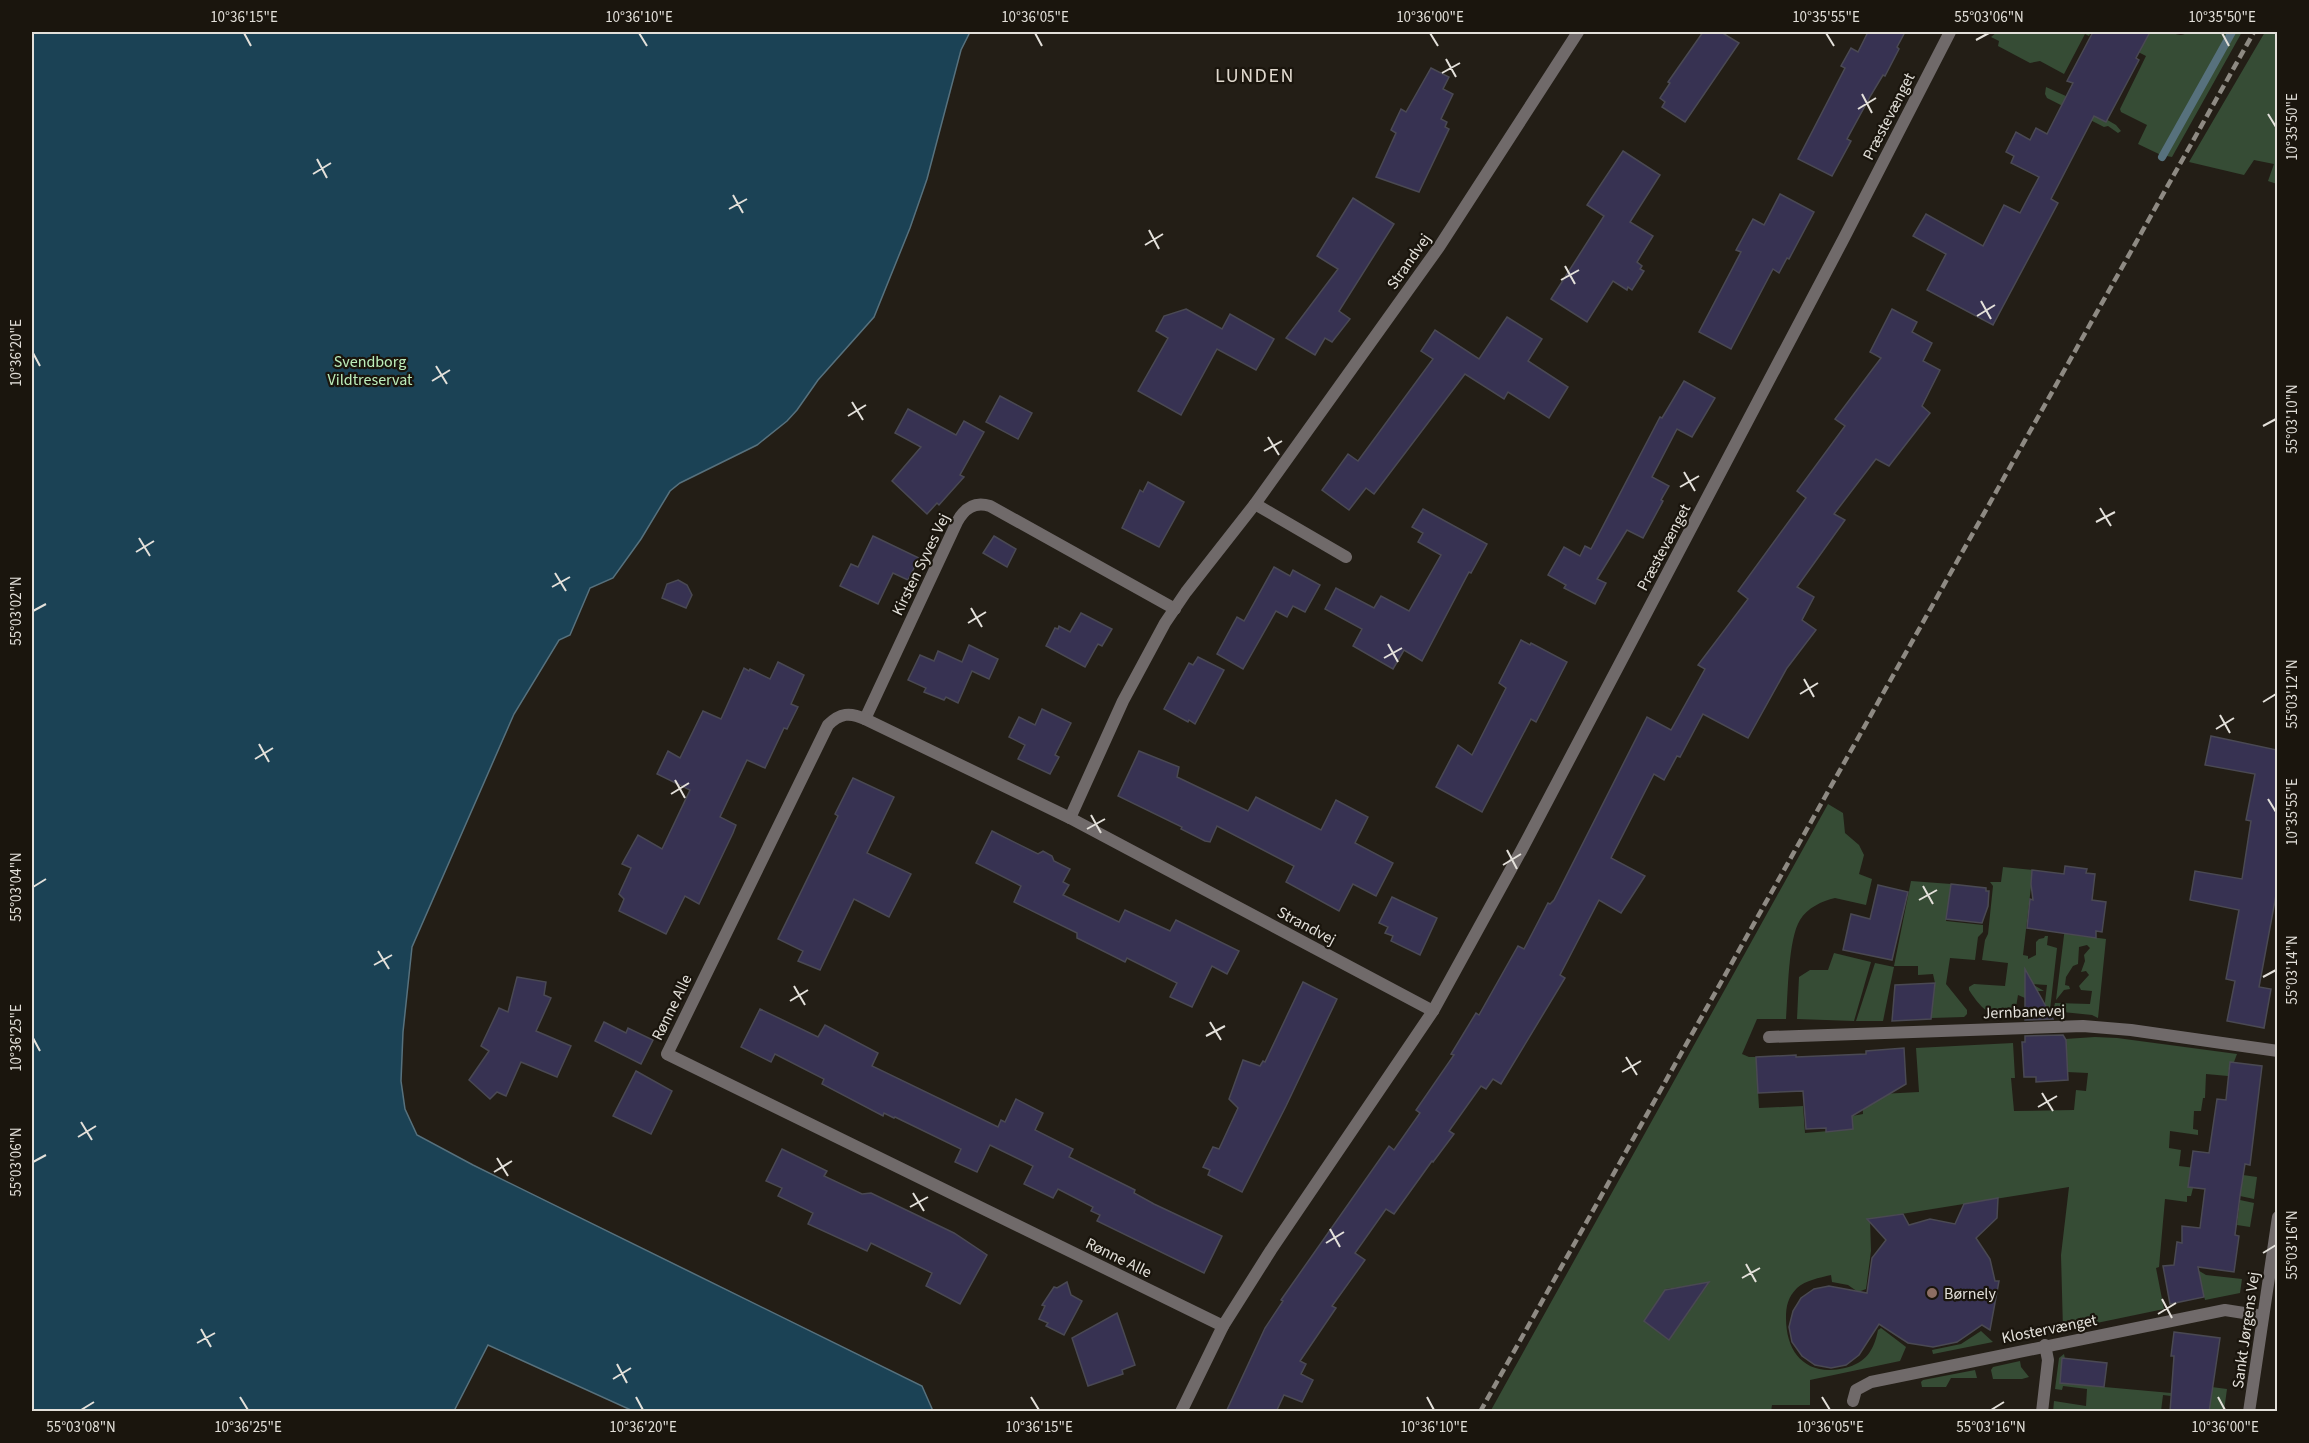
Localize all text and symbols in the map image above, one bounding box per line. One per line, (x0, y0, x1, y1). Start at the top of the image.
text: 10°36'15"E (210, 7, 278, 28)
text: 10°36'10"E (605, 7, 673, 28)
text: 10°36'05"E (1001, 7, 1069, 28)
text: 10°36'00"E (1396, 7, 1464, 28)
text: 10°35'55"E (1792, 7, 1860, 28)
text: 55°03'06"N (1954, 7, 2024, 28)
text: 10°35'50"E (2188, 7, 2256, 28)
district label: LUNDEN (1215, 62, 1295, 90)
street label: Præstevænget (1857, 68, 1921, 164)
text: 10°35'50"E (2282, 93, 2303, 161)
street label: Strandvej (1382, 229, 1436, 294)
text: 10°36'20"E (6, 319, 27, 387)
park label: Svendborg Vildtreservat (328, 351, 413, 391)
text: 55°03'10"N (2282, 384, 2303, 454)
street label: Præstevænget (1632, 500, 1696, 595)
street label: Kirsten Syves Vej (887, 510, 955, 619)
text: 55°03'02"N (6, 576, 27, 646)
text: 55°03'12"N (2282, 659, 2303, 729)
text: 10°35'55"E (2282, 778, 2303, 846)
text: 55°03'04"N (6, 852, 27, 922)
street label: Strandvej (1273, 901, 1340, 951)
text: 55°03'14"N (2282, 935, 2303, 1005)
street label: Rønne Alle (646, 971, 697, 1044)
street label: Jernbanevej (1982, 1000, 2066, 1024)
text: 10°36'25"E (6, 1004, 27, 1072)
text: 55°03'06"N (6, 1127, 27, 1197)
text: 55°03'16"N (2282, 1210, 2303, 1280)
street label: Rønne Alle (1082, 1232, 1155, 1283)
street label: Sankt Jørgens Vej (2227, 1270, 2265, 1390)
place label: Børnely (1944, 1283, 1996, 1305)
marker: Børnely (1925, 1286, 1939, 1300)
street label: Klostervænget (2000, 1309, 2099, 1349)
text: 55°03'08"N (46, 1417, 116, 1438)
text: 10°36'25"E (214, 1417, 282, 1438)
text: 10°36'20"E (609, 1417, 677, 1438)
text: 10°36'15"E (1005, 1417, 1073, 1438)
text: 10°36'10"E (1400, 1417, 1468, 1438)
text: 10°36'05"E (1796, 1417, 1864, 1438)
text: 55°03'16"N (1956, 1417, 2026, 1438)
text: 10°36'00"E (2191, 1417, 2259, 1438)

